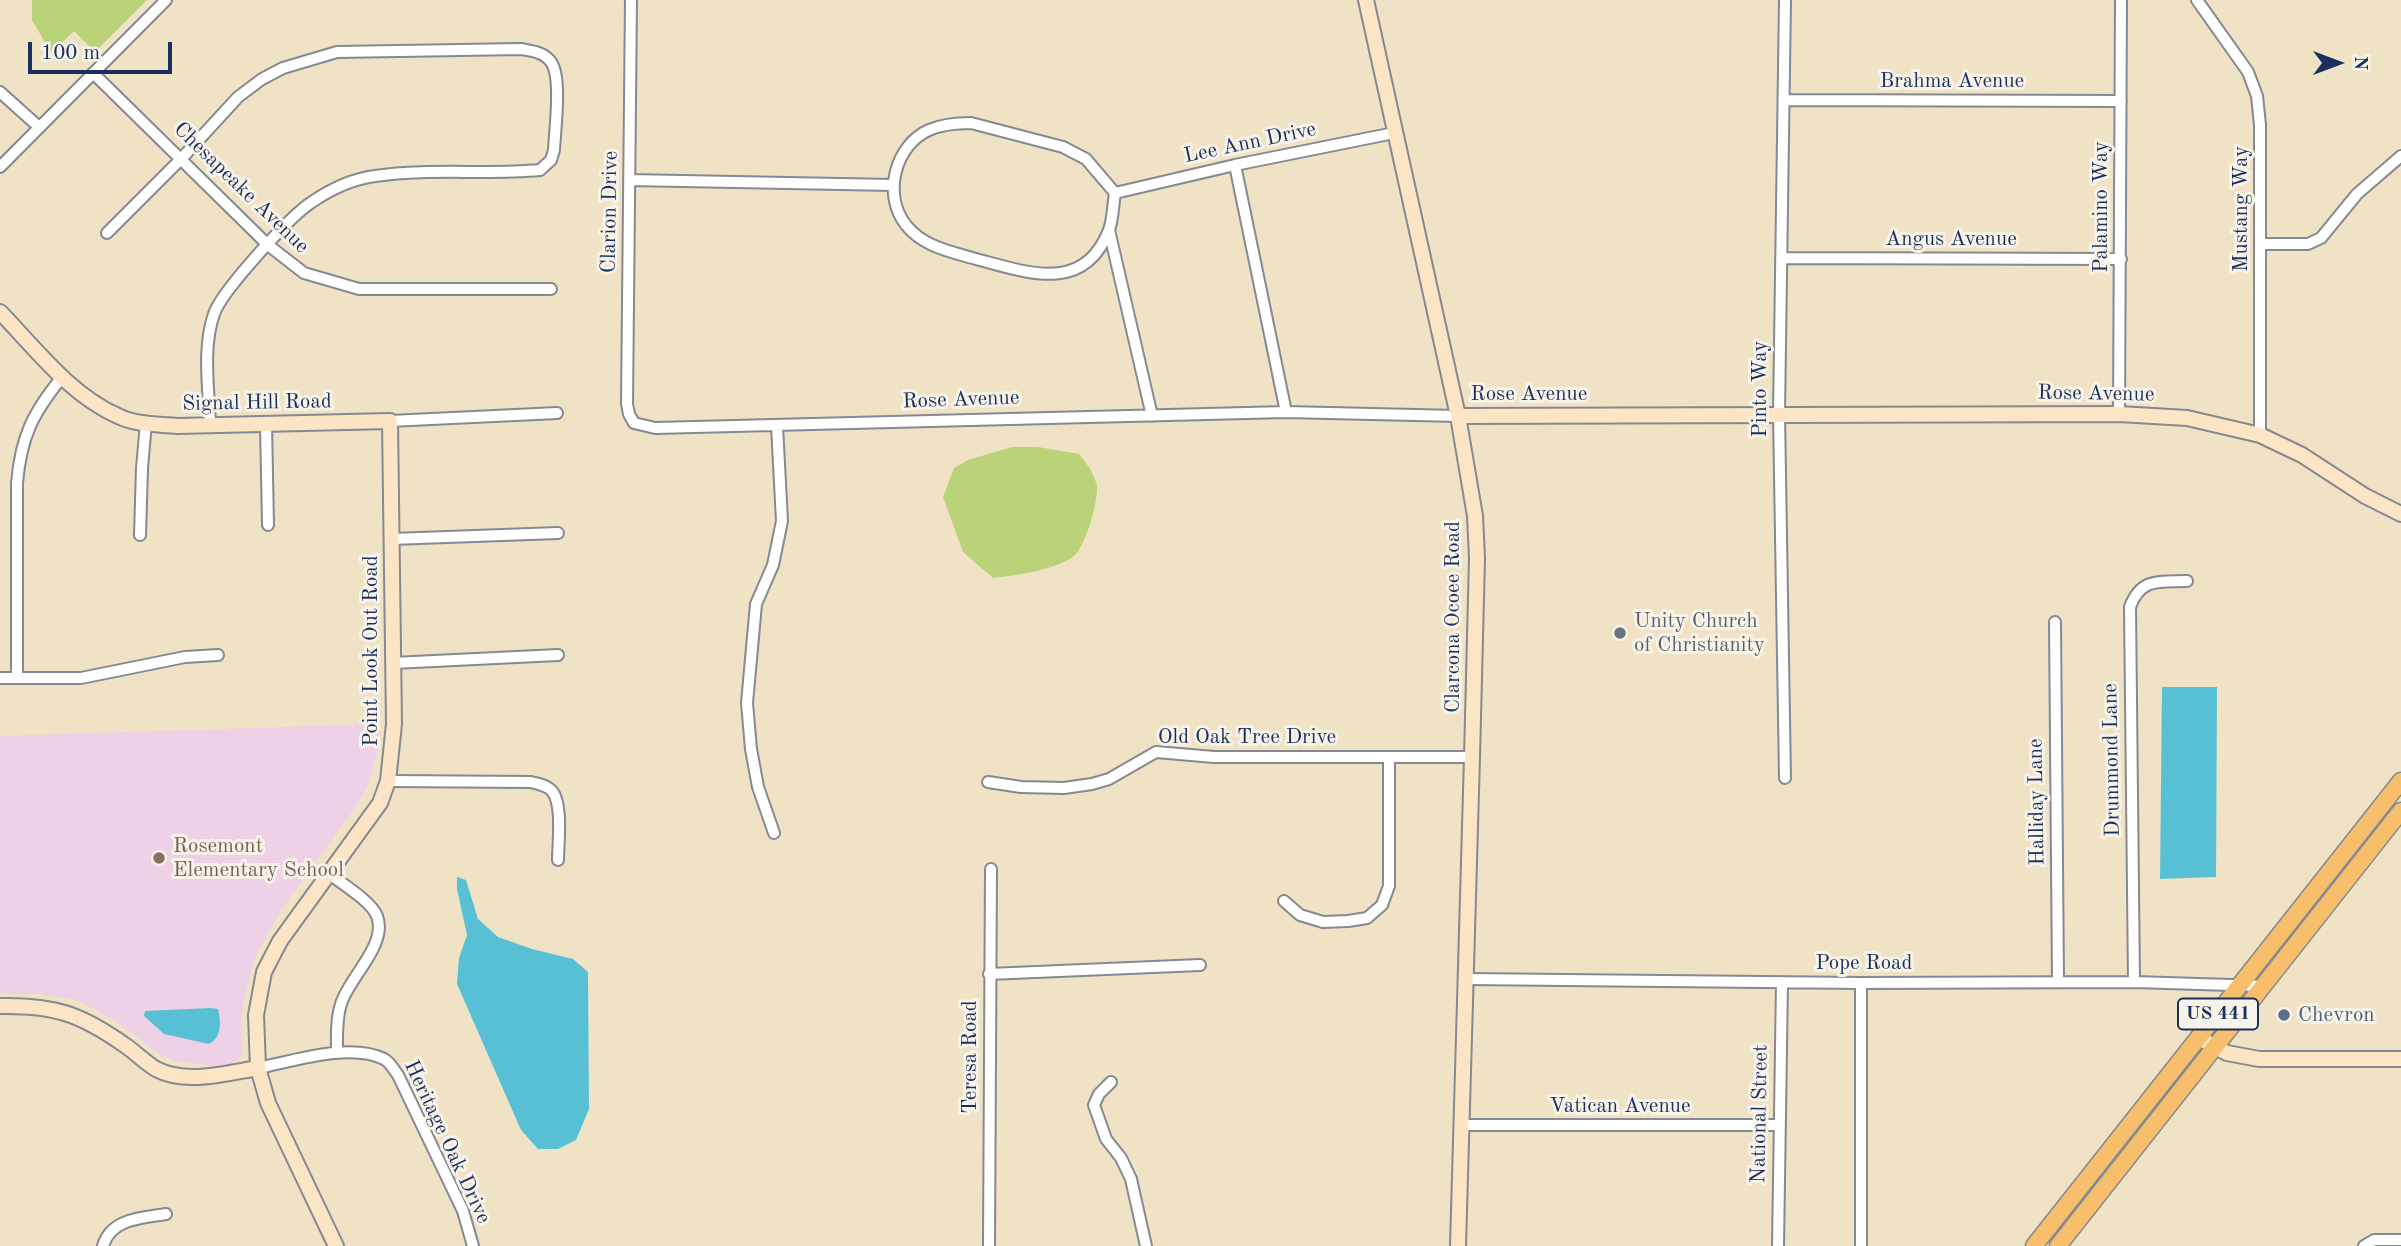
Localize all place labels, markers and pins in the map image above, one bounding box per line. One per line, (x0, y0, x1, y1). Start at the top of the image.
place label: Unity Church of Christianity (1634, 608, 1765, 658)
marker: Unity Church of Christianity (1612, 625, 1628, 641)
place label: Rosemont Elementary School (173, 833, 344, 883)
marker: Rosemont Elementary School (151, 850, 167, 866)
place label: Chevron (2298, 1002, 2375, 1028)
marker: Chevron (2276, 1007, 2292, 1023)

